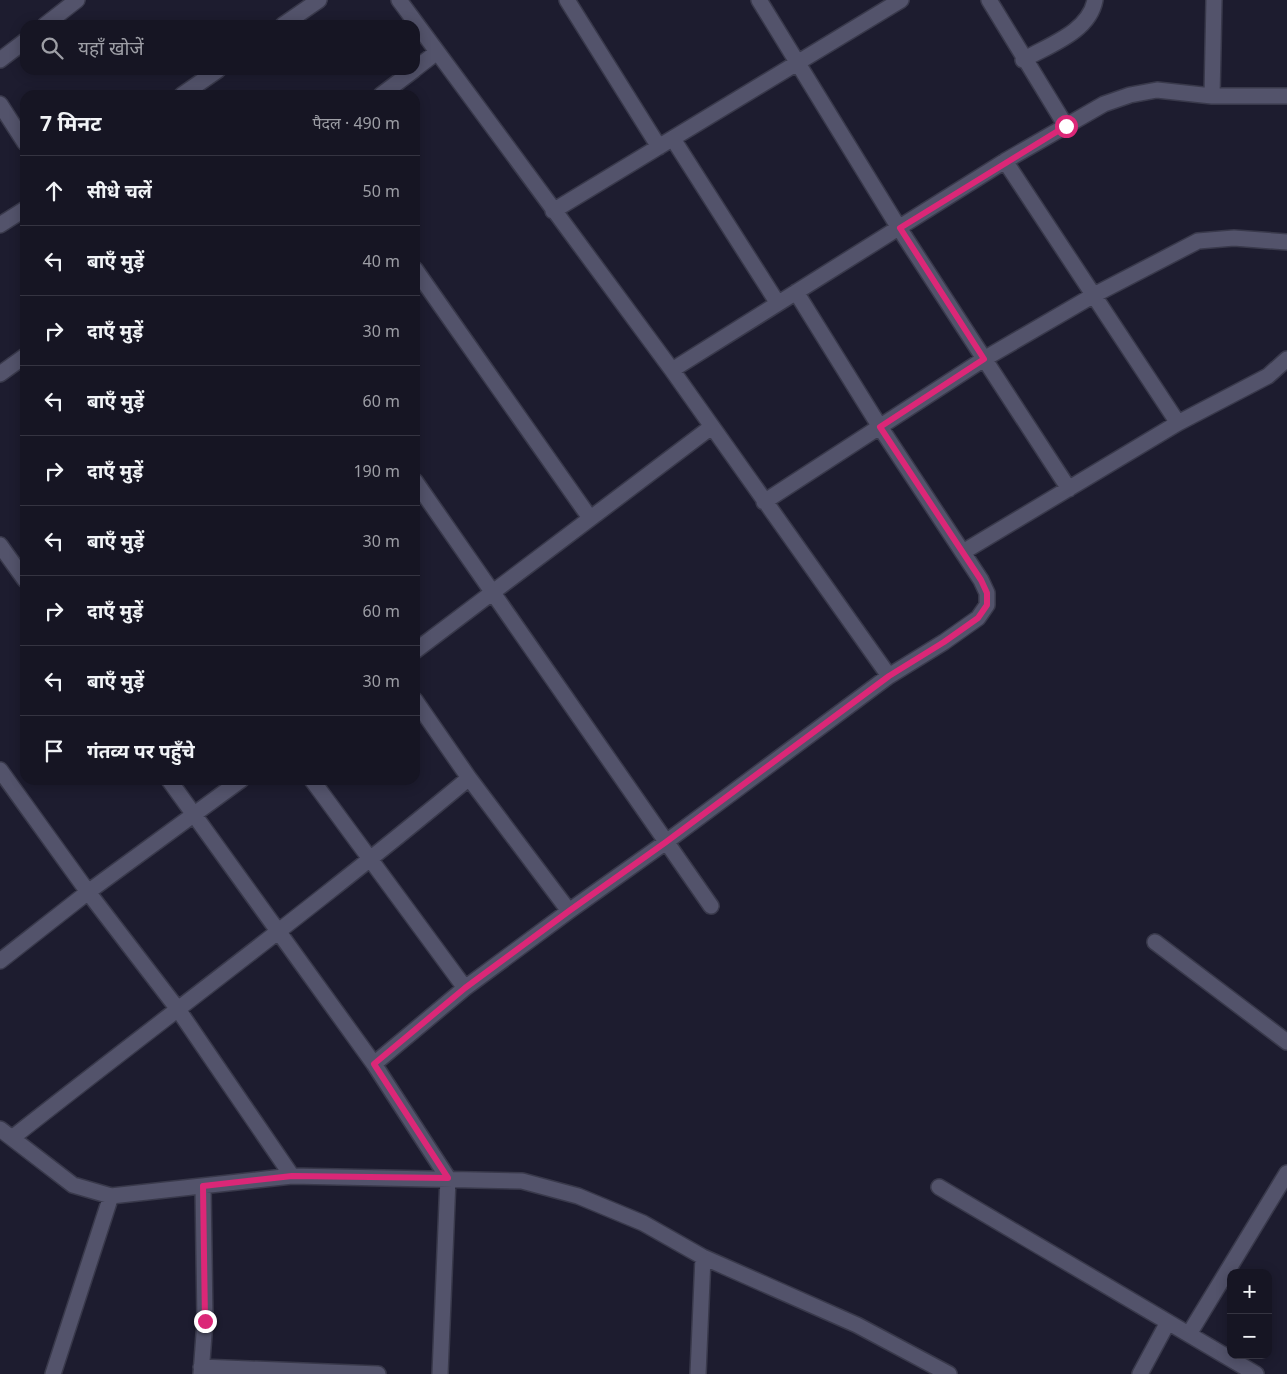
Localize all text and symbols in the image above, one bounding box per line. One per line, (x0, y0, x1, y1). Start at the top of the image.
search box (20, 20, 420, 75)
icon: search (38, 34, 66, 62)
text: यहाँ खोजें (78, 35, 144, 61)
text: 7 मिनट (40, 109, 102, 137)
text: पैदल · 490 m (312, 112, 400, 134)
route start (1055, 115, 1078, 138)
icon: ahead (40, 177, 68, 205)
text: सीधे चलें (87, 178, 152, 204)
text: 50 m (363, 180, 400, 202)
icon: left (40, 247, 68, 275)
text: बाएँ मुड़ें (87, 248, 144, 274)
text: 40 m (363, 250, 400, 272)
icon: right (40, 317, 68, 345)
text: दाएँ मुड़ें (87, 318, 143, 344)
text: 30 m (363, 320, 400, 342)
icon: left (40, 387, 68, 415)
text: बाएँ मुड़ें (87, 388, 144, 414)
text: 60 m (363, 390, 400, 412)
icon: right (40, 457, 68, 485)
text: दाएँ मुड़ें (87, 458, 143, 484)
text: 190 m (353, 460, 400, 482)
icon: left (40, 527, 68, 555)
text: बाएँ मुड़ें (87, 528, 144, 554)
text: 30 m (363, 530, 400, 552)
icon: right (40, 597, 68, 625)
text: दाएँ मुड़ें (87, 598, 143, 624)
text: 60 m (363, 600, 400, 622)
icon: left (40, 667, 68, 695)
text: बाएँ मुड़ें (87, 668, 144, 694)
text: 30 m (363, 670, 400, 692)
icon: arrive (40, 737, 68, 765)
text: गंतव्य पर पहुँचे (87, 738, 195, 764)
map controls (1227, 1269, 1272, 1359)
button: + (1227, 1269, 1272, 1314)
route end (194, 1310, 217, 1333)
button: − (1227, 1314, 1272, 1359)

